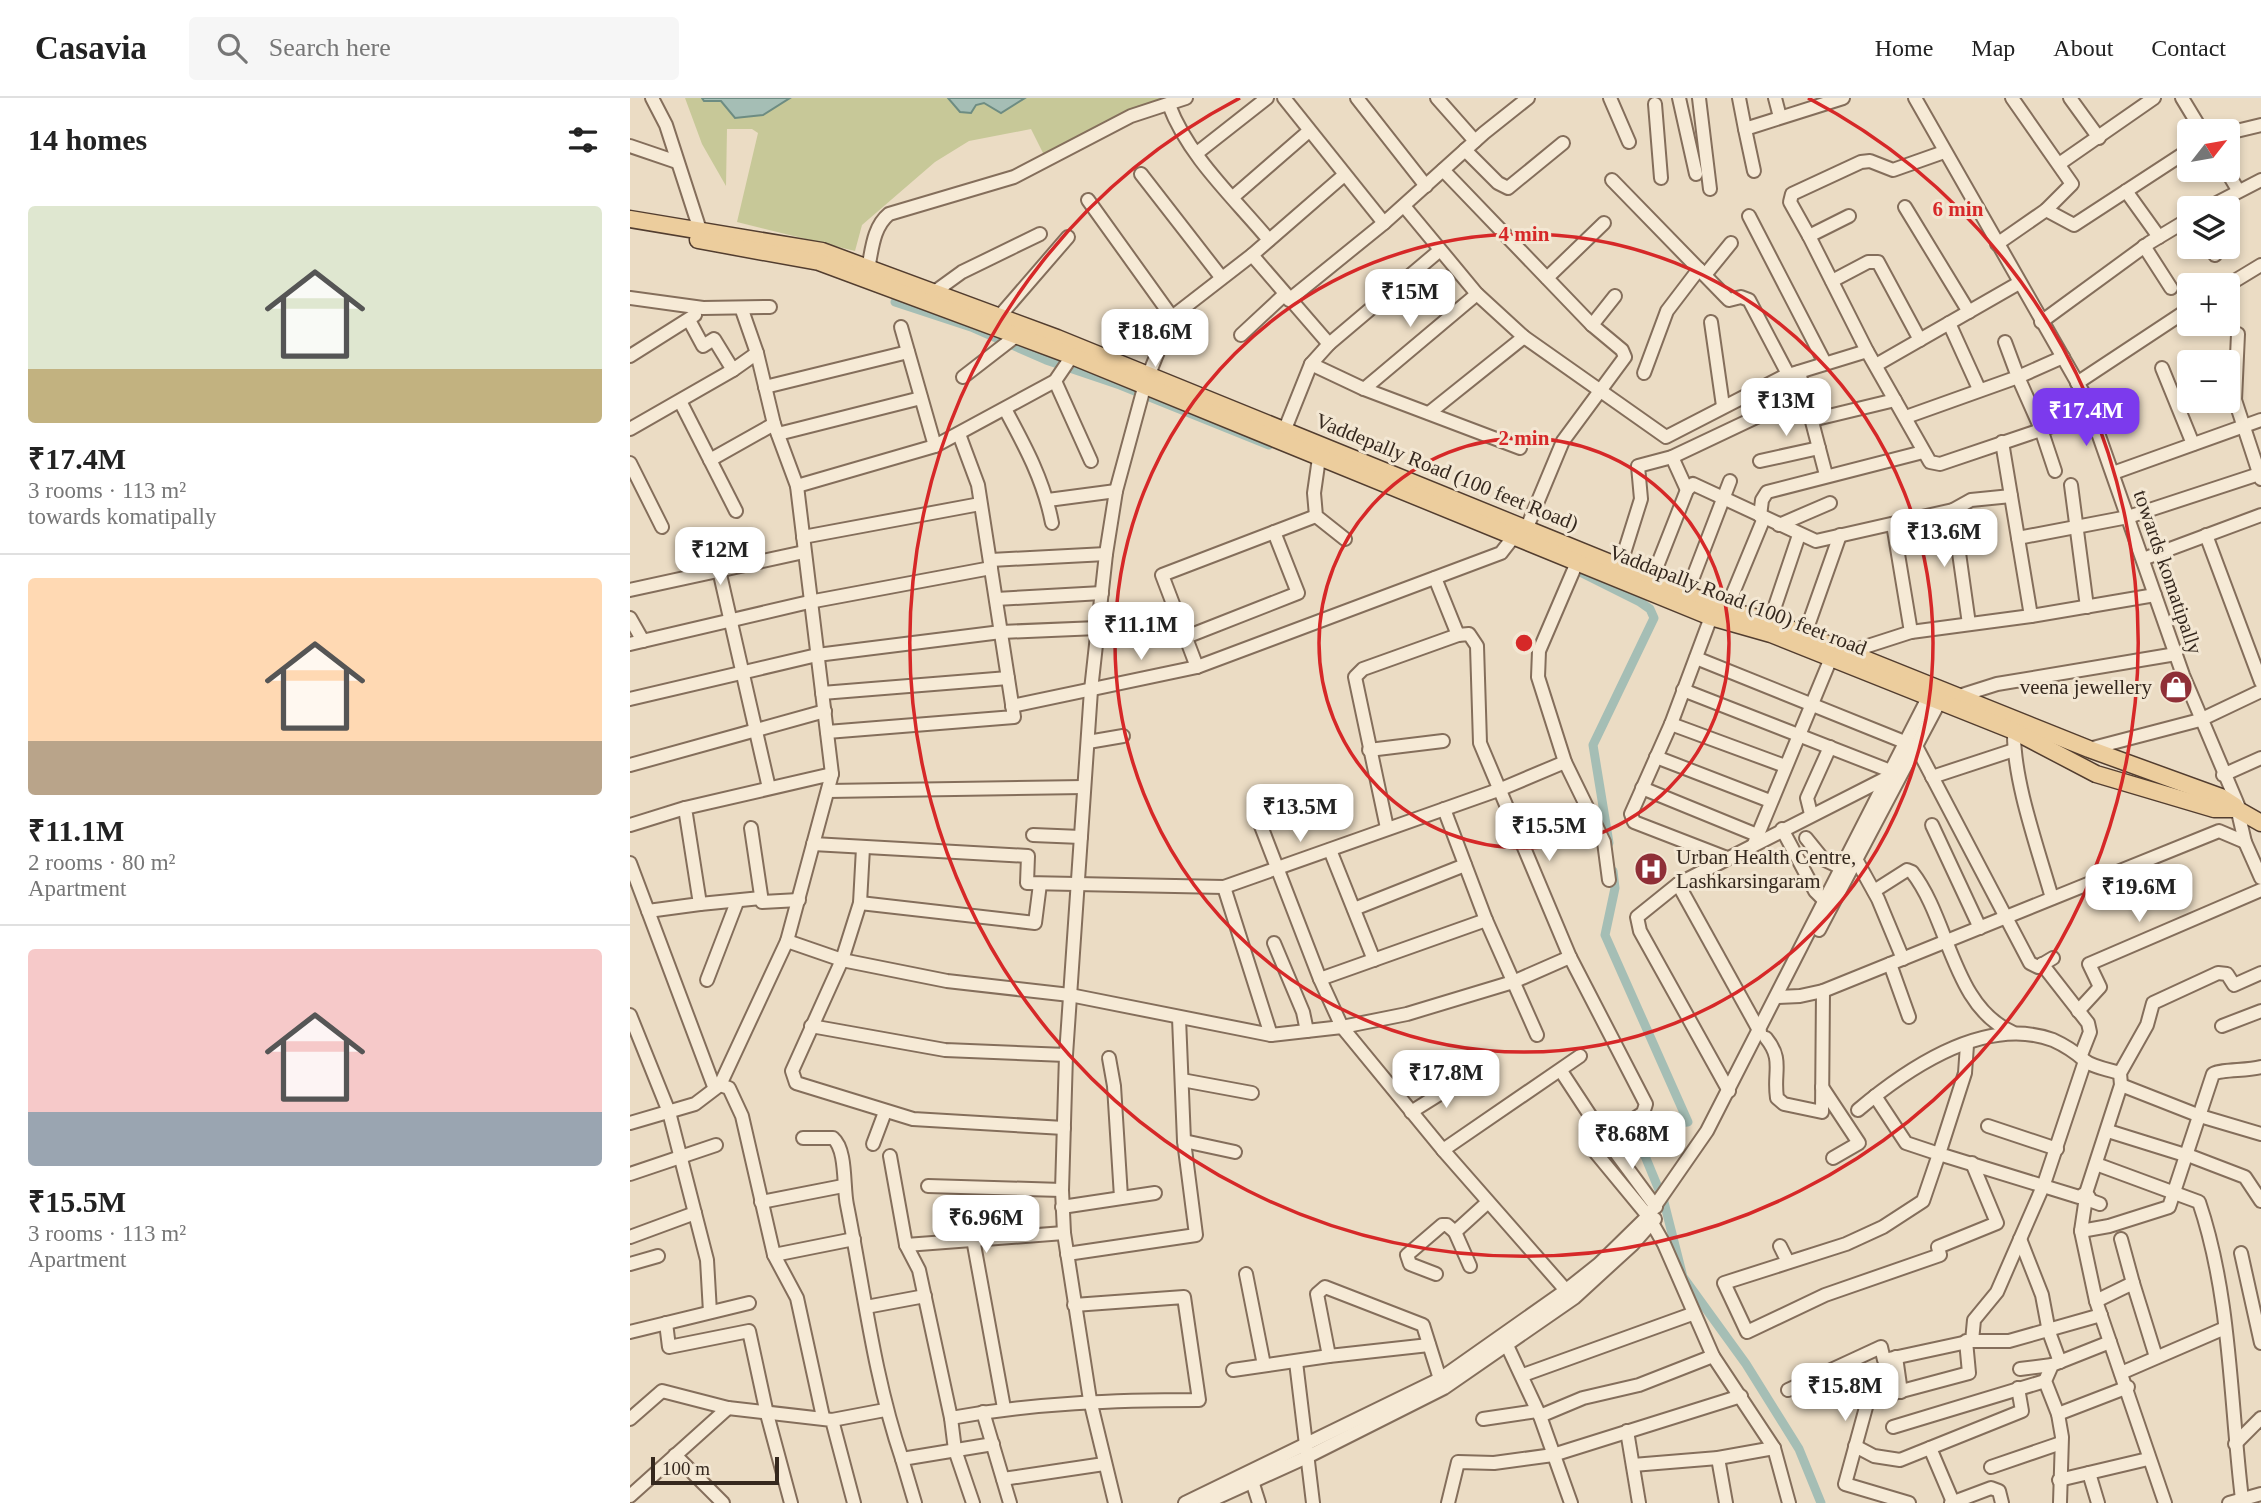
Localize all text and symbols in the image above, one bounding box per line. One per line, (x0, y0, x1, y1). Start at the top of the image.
search box (189, 17, 679, 80)
icon: search (213, 29, 251, 67)
text: Casavia (35, 30, 147, 66)
text: Search here (269, 33, 391, 62)
text: Home (1875, 35, 1933, 61)
text: Map (1971, 35, 2015, 61)
text: About (2053, 35, 2113, 61)
text: Contact (2151, 35, 2226, 61)
north arrow (2177, 119, 2240, 182)
map controls (2177, 119, 2240, 413)
icon: filters (564, 121, 602, 159)
text: 14 homes (28, 123, 147, 156)
button: layers (2177, 196, 2240, 259)
text: 6 min (1933, 197, 1984, 221)
text: 4 min (1499, 222, 1550, 246)
icon: home (252, 251, 378, 377)
pin: ₹15M (1369, 270, 1451, 329)
button: + (2177, 273, 2240, 336)
text: ₹15M (1381, 279, 1439, 304)
pin: ₹18.6M (1098, 310, 1212, 369)
text: ₹18.6M (1117, 319, 1193, 344)
button: − (2177, 350, 2240, 413)
pin: ₹13M (1745, 378, 1827, 438)
text: ₹13M (1757, 388, 1815, 413)
pin: ₹17.4M (2029, 388, 2143, 448)
text: ₹17.4M (2048, 398, 2124, 423)
street label: Vaddepally Road (100 feet Road) (1312, 408, 1582, 536)
text: 2 min (1499, 426, 1550, 450)
text: ₹17.4M (28, 442, 126, 475)
text: 3 rooms · 113 m² (28, 478, 186, 503)
street label: towards komatipally (2129, 487, 2208, 658)
text: towards komatipally (28, 504, 216, 529)
pin: ₹13.6M (1887, 510, 2001, 569)
text: ₹13.6M (1906, 519, 1982, 544)
pin: ₹12M (679, 528, 761, 587)
text: ₹12M (691, 537, 749, 562)
street label: Vaddapally Road (100) feet road (1606, 540, 1871, 660)
pin: ₹11.1M (1084, 602, 1198, 662)
text: ₹11.1M (1104, 612, 1178, 637)
icon: home (252, 623, 378, 749)
centre of rings (1512, 631, 1536, 655)
shop icon: veena jewellery (2157, 668, 2195, 706)
place label: veena jewellery (2020, 675, 2152, 699)
pin: ₹13.5M (1243, 784, 1357, 844)
text: ₹13.5M (1262, 794, 1338, 819)
pin: ₹15.5M (1492, 804, 1606, 863)
text: ₹15.5M (1511, 813, 1587, 838)
text: ₹11.1M (28, 814, 124, 847)
place label: Urban Health Centre, Lashkarsingaram (1676, 845, 1856, 893)
text: 2 rooms · 80 m² (28, 850, 175, 875)
hospital icon: Urban Health Centre, Lashkarsingaram (1632, 850, 1670, 888)
pin: ₹19.6M (2082, 864, 2196, 924)
text: ₹19.6M (2101, 874, 2177, 899)
text: Apartment (28, 876, 126, 901)
icon: home (252, 994, 378, 1120)
pin: ₹17.8M (1389, 1051, 1503, 1110)
text: ₹17.8M (1408, 1060, 1484, 1085)
pin: ₹8.68M (1575, 1112, 1689, 1171)
text: ₹8.68M (1594, 1121, 1670, 1146)
text: ₹15.5M (28, 1185, 126, 1218)
pin: ₹6.96M (929, 1196, 1043, 1255)
text: ₹6.96M (948, 1205, 1024, 1230)
text: 3 rooms · 113 m² (28, 1221, 186, 1246)
text: Apartment (28, 1247, 126, 1272)
pin: ₹15.8M (1788, 1364, 1902, 1423)
text: ₹15.8M (1807, 1373, 1883, 1398)
scale bar (651, 1454, 779, 1486)
text: 100 m (662, 1458, 710, 1479)

